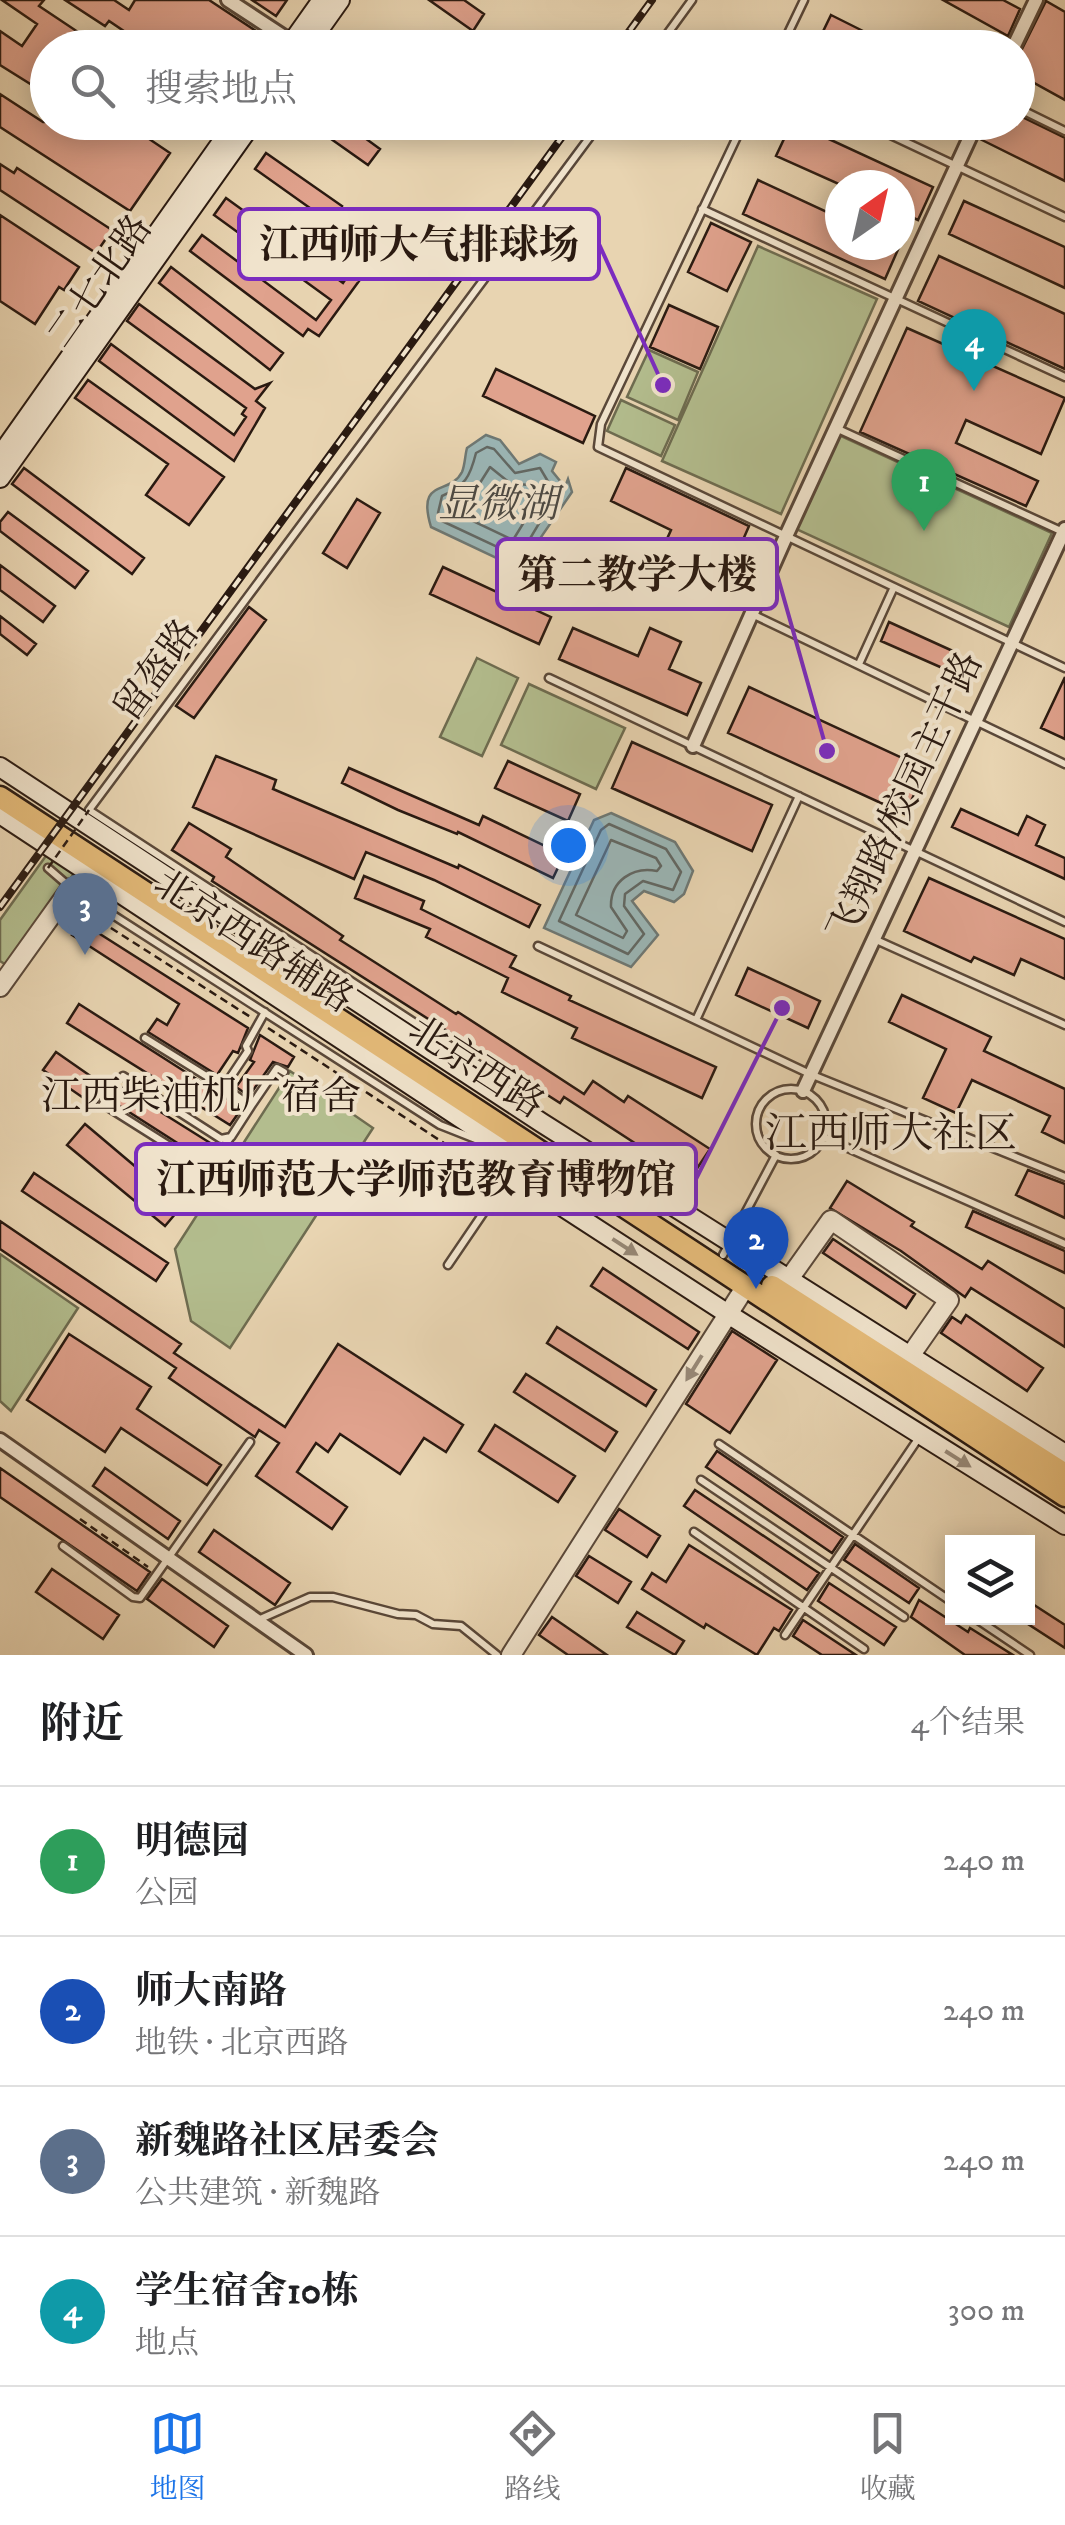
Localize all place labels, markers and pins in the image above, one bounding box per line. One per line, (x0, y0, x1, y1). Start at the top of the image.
callout: 江西师大气排球场 (239, 209, 599, 279)
pin: 4 (942, 308, 1006, 391)
pin: 1 (892, 448, 956, 531)
callout: 第二教学大楼 (497, 539, 777, 609)
pin: 3 (52, 872, 118, 955)
callout: 江西师范大学师范教育博物馆 (136, 1144, 696, 1214)
pin: 2 (724, 1206, 788, 1289)

